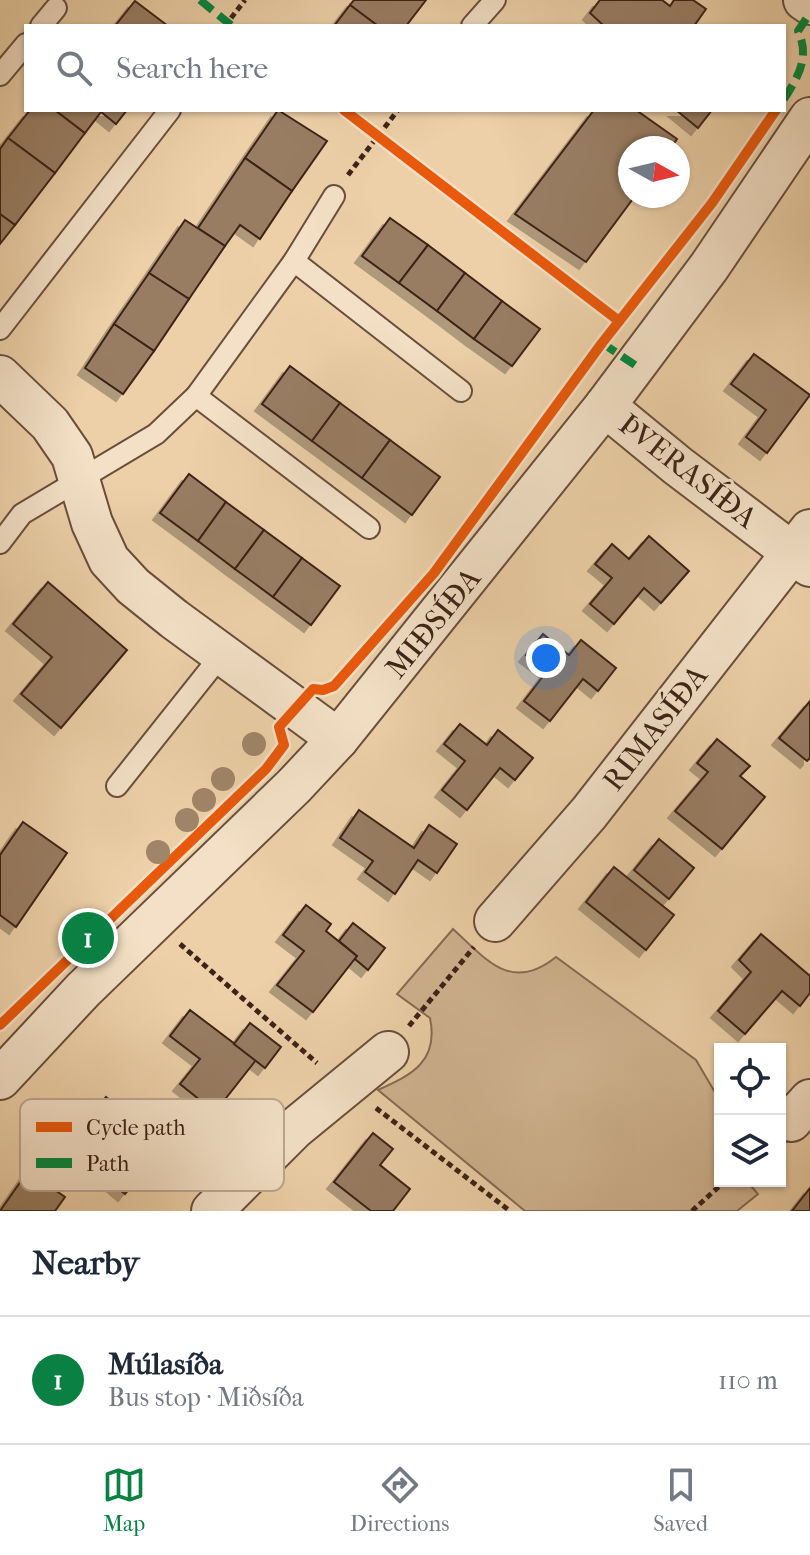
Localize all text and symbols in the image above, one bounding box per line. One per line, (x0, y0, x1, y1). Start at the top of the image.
search box (24, 24, 786, 112)
icon: search (52, 46, 96, 90)
text: Search here (116, 51, 268, 86)
north arrow (618, 136, 690, 208)
street label: ÞVERASÍÐA (612, 407, 764, 536)
street label: MIÐSÍÐA (379, 561, 489, 685)
your location (526, 638, 566, 678)
street label: RIMASÍÐA (596, 658, 715, 798)
pin: 1 (62, 908, 114, 968)
map controls (714, 1043, 786, 1187)
button: locate (714, 1043, 786, 1115)
legend (20, 1099, 284, 1191)
text: Cycle path (86, 1115, 186, 1141)
button: layers (714, 1115, 786, 1187)
text: Path (86, 1151, 130, 1177)
text: Nearby (32, 1243, 139, 1283)
text: Múlasíða (108, 1347, 223, 1382)
text: 1 (53, 1365, 63, 1396)
text: 110 m (718, 1365, 778, 1396)
text: Bus stop · Miðsíða (108, 1382, 304, 1413)
tab: Map (102, 1463, 146, 1537)
tab: Directions (350, 1463, 449, 1537)
tab: Saved (653, 1463, 708, 1537)

